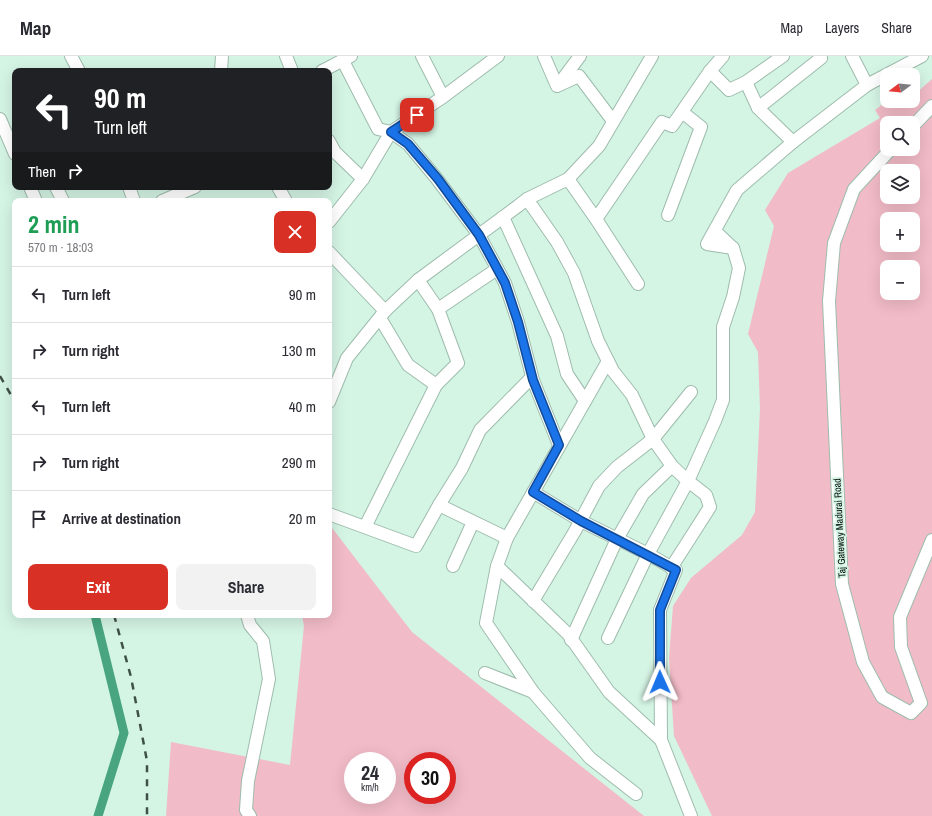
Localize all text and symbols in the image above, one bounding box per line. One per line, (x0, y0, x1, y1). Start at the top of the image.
text: Map (20, 15, 51, 41)
text: Map (781, 19, 803, 37)
text: Layers (825, 19, 859, 37)
text: Share (881, 19, 912, 37)
north arrow (880, 68, 920, 108)
map controls (880, 68, 920, 300)
text: 90 m (94, 79, 146, 117)
icon: left (28, 84, 80, 136)
pin (400, 98, 434, 132)
icon: arrive (406, 104, 428, 126)
text: Turn left (94, 115, 147, 140)
button: search (880, 116, 920, 156)
icon: right (64, 160, 86, 182)
text: Then (28, 161, 56, 182)
button: layers (880, 164, 920, 204)
text: 2 min (28, 208, 79, 240)
button: close (274, 211, 316, 253)
button: + (880, 212, 920, 252)
text: 570 m · 18:03 (28, 239, 93, 256)
button: − (880, 260, 920, 300)
icon: left (28, 284, 50, 306)
text: Turn left (62, 284, 110, 305)
text: 90 m (289, 284, 316, 305)
icon: right (28, 340, 50, 362)
text: Turn right (62, 340, 119, 361)
text: 130 m (282, 340, 316, 361)
icon: left (28, 396, 50, 418)
text: Turn left (62, 396, 110, 417)
text: 40 m (289, 396, 316, 417)
icon: right (28, 452, 50, 474)
text: Turn right (62, 452, 119, 473)
text: 290 m (282, 452, 316, 473)
street label: Taj Gateway Madurai Road (830, 478, 849, 578)
icon: arrive (28, 508, 50, 530)
text: Arrive at destination (62, 508, 181, 529)
text: 20 m (289, 508, 316, 529)
button: Exit (28, 564, 168, 610)
button: Share (176, 564, 316, 610)
position arrow (639, 661, 681, 703)
speed limit sign: 30 (404, 752, 456, 804)
text: 24 (361, 759, 379, 786)
text: km/h (361, 781, 379, 794)

